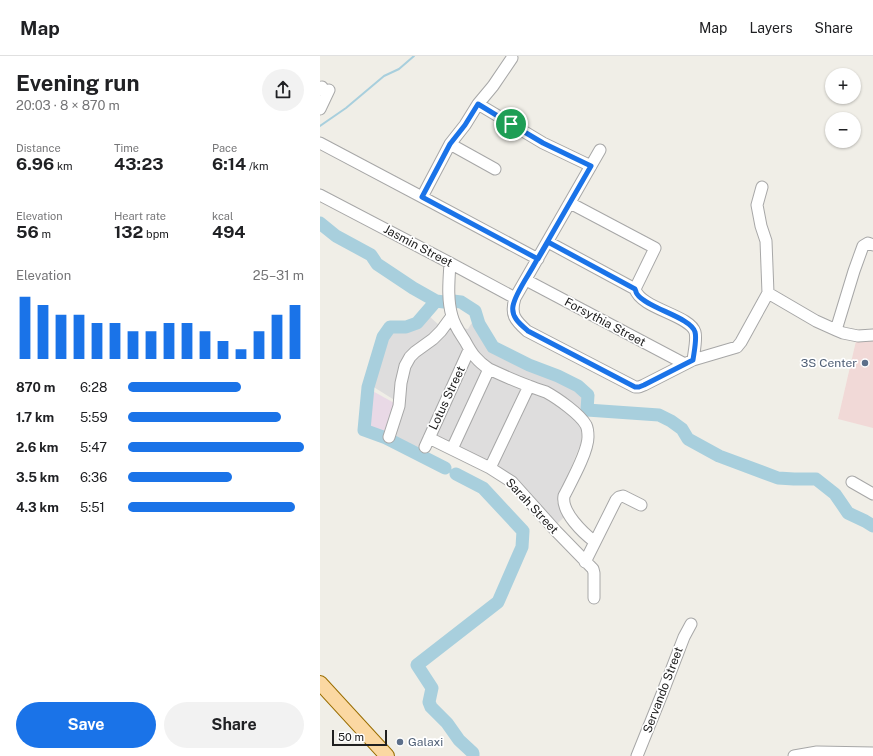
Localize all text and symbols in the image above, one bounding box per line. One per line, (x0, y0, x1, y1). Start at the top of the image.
text: Map (20, 17, 60, 39)
text: Map (699, 20, 727, 36)
text: Layers (749, 20, 793, 36)
text: Share (815, 20, 853, 36)
map controls (825, 68, 861, 148)
button: + (825, 68, 861, 104)
button: share (262, 69, 304, 111)
text: Evening run (16, 70, 140, 96)
text: 20:03 · 8 × 870 m (16, 98, 120, 113)
pin (494, 107, 528, 141)
button: − (825, 112, 861, 148)
icon: arrive (500, 113, 522, 135)
text: Distance (16, 142, 61, 154)
text: Time (114, 142, 139, 154)
text: Pace (212, 142, 237, 154)
text: 6.96 (16, 154, 54, 174)
text: 43:23 (114, 154, 163, 174)
text: 6:14 (212, 154, 246, 174)
text: km (54, 160, 73, 172)
text: /km (246, 160, 268, 172)
text: Elevation (16, 210, 63, 222)
text: Heart rate (114, 210, 166, 222)
text: kcal (212, 210, 233, 222)
text: 56 (16, 222, 39, 242)
text: 132 (114, 222, 143, 242)
text: 494 (212, 222, 245, 242)
street label: Jasmin Street (381, 222, 455, 270)
text: m (39, 228, 51, 240)
text: bpm (143, 228, 169, 240)
text: Elevation (16, 268, 71, 283)
text: 25–31 m (253, 268, 304, 283)
street label: Forsythia Street (562, 295, 648, 349)
place label: 3S Center (801, 356, 857, 370)
marker: 3S Center (860, 358, 870, 368)
street label: Lotus Street (426, 364, 468, 432)
text: 870 m (16, 380, 55, 395)
text: 6:28 (80, 380, 107, 395)
text: 1.7 km (16, 410, 54, 425)
text: 5:59 (80, 410, 108, 425)
text: 2.6 km (16, 440, 58, 455)
text: 5:47 (80, 440, 107, 455)
text: 3.5 km (16, 470, 59, 485)
text: 6:36 (80, 470, 107, 485)
street label: Sarah Street (503, 475, 561, 537)
text: 4.3 km (16, 500, 59, 515)
text: 5:51 (80, 500, 105, 515)
street label: Servando Street (640, 645, 686, 735)
button: Save (16, 702, 156, 748)
button: Share (164, 702, 304, 748)
scale bar (332, 728, 387, 747)
text: 50 m (338, 731, 364, 743)
place label: Galaxi (408, 735, 443, 749)
marker: Galaxi (395, 737, 405, 747)

